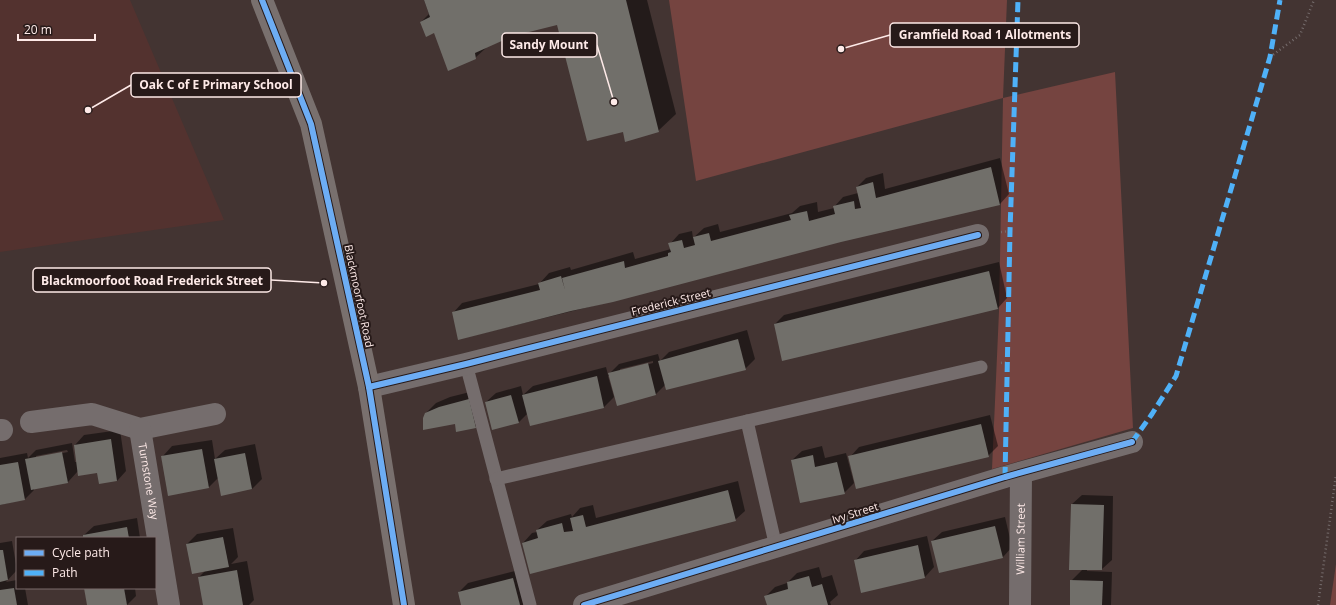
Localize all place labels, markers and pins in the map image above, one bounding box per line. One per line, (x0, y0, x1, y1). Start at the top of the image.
callout: Gramfield Road 1 Allotments (890, 23, 1079, 47)
callout: Sandy Mount (502, 33, 597, 57)
callout: Oak C of E Primary School (131, 73, 301, 97)
callout: Blackmoorfoot Road Frederick Street (33, 268, 271, 292)

